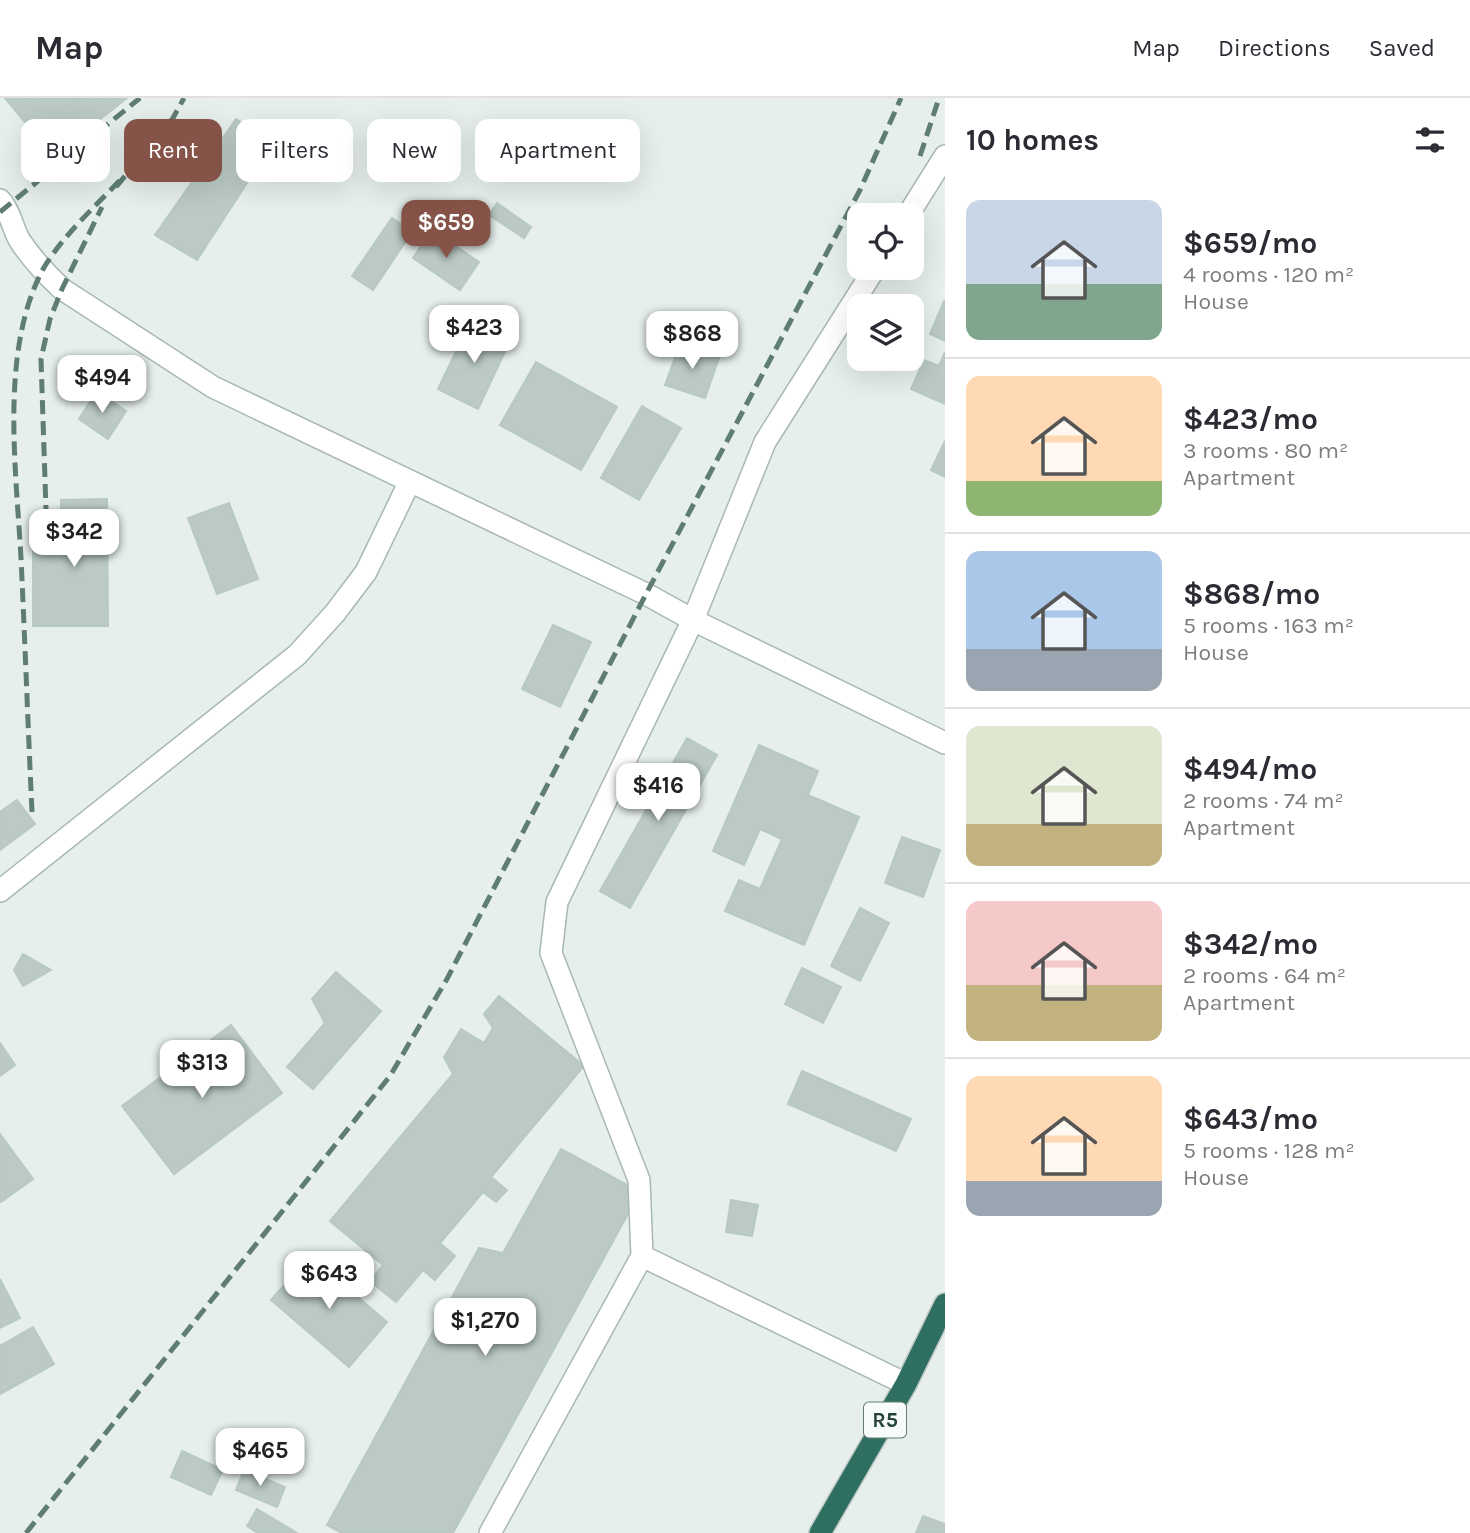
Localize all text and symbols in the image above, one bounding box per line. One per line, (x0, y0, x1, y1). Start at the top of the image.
text: Map (35, 29, 103, 67)
text: Map (1132, 34, 1180, 62)
text: Directions (1218, 34, 1331, 62)
text: Saved (1369, 34, 1435, 62)
chip: Buy (21, 119, 110, 182)
chip: Rent (124, 119, 222, 182)
chip: Filters (236, 119, 353, 182)
chip: New (367, 119, 461, 182)
chip: Apartment (475, 119, 640, 182)
icon: filters (1411, 121, 1449, 159)
text: 10 homes (966, 122, 1099, 158)
pin: $659 (405, 200, 487, 260)
map controls (847, 203, 924, 371)
button: locate (847, 203, 924, 280)
text: $659 (417, 209, 475, 236)
text: $659/mo (1183, 225, 1317, 261)
icon: home (1022, 228, 1106, 312)
text: 4 rooms · 120 m² (1183, 261, 1354, 288)
text: House (1183, 288, 1249, 315)
button: layers (847, 294, 924, 371)
pin: $423 (433, 306, 515, 365)
pin: $868 (651, 312, 733, 371)
text: $423 (445, 314, 503, 341)
text: $868 (662, 320, 722, 347)
pin: $494 (61, 356, 143, 415)
text: $494 (73, 364, 131, 391)
text: $423/mo (1183, 401, 1318, 437)
icon: home (1022, 404, 1106, 488)
text: 3 rooms · 80 m² (1183, 437, 1348, 464)
text: Apartment (1183, 464, 1295, 491)
pin: $342 (33, 510, 115, 569)
text: $342 (45, 518, 103, 545)
text: $868/mo (1183, 576, 1320, 612)
icon: home (1022, 579, 1106, 663)
text: 5 rooms · 163 m² (1183, 612, 1354, 639)
text: House (1183, 639, 1249, 666)
text: $494/mo (1183, 751, 1317, 787)
icon: home (1022, 754, 1106, 838)
pin: $416 (617, 764, 699, 823)
text: $416 (632, 772, 684, 799)
text: 2 rooms · 74 m² (1183, 787, 1344, 814)
text: Apartment (1183, 814, 1295, 841)
text: $342/mo (1183, 926, 1318, 962)
icon: home (1022, 929, 1106, 1013)
text: 2 rooms · 64 m² (1183, 962, 1346, 989)
text: Apartment (1183, 989, 1295, 1016)
pin: $313 (161, 1040, 243, 1100)
text: $313 (176, 1049, 228, 1076)
text: $643/mo (1183, 1101, 1318, 1137)
icon: home (1022, 1104, 1106, 1188)
text: 5 rooms · 128 m² (1183, 1137, 1355, 1164)
text: House (1183, 1164, 1249, 1191)
pin: $643 (288, 1252, 370, 1311)
text: $643 (300, 1260, 358, 1287)
pin: $1,270 (428, 1298, 542, 1358)
text: $1,270 (450, 1307, 520, 1334)
road number: R5 (864, 1402, 906, 1438)
pin: $465 (219, 1428, 301, 1488)
text: $465 (232, 1437, 288, 1464)

